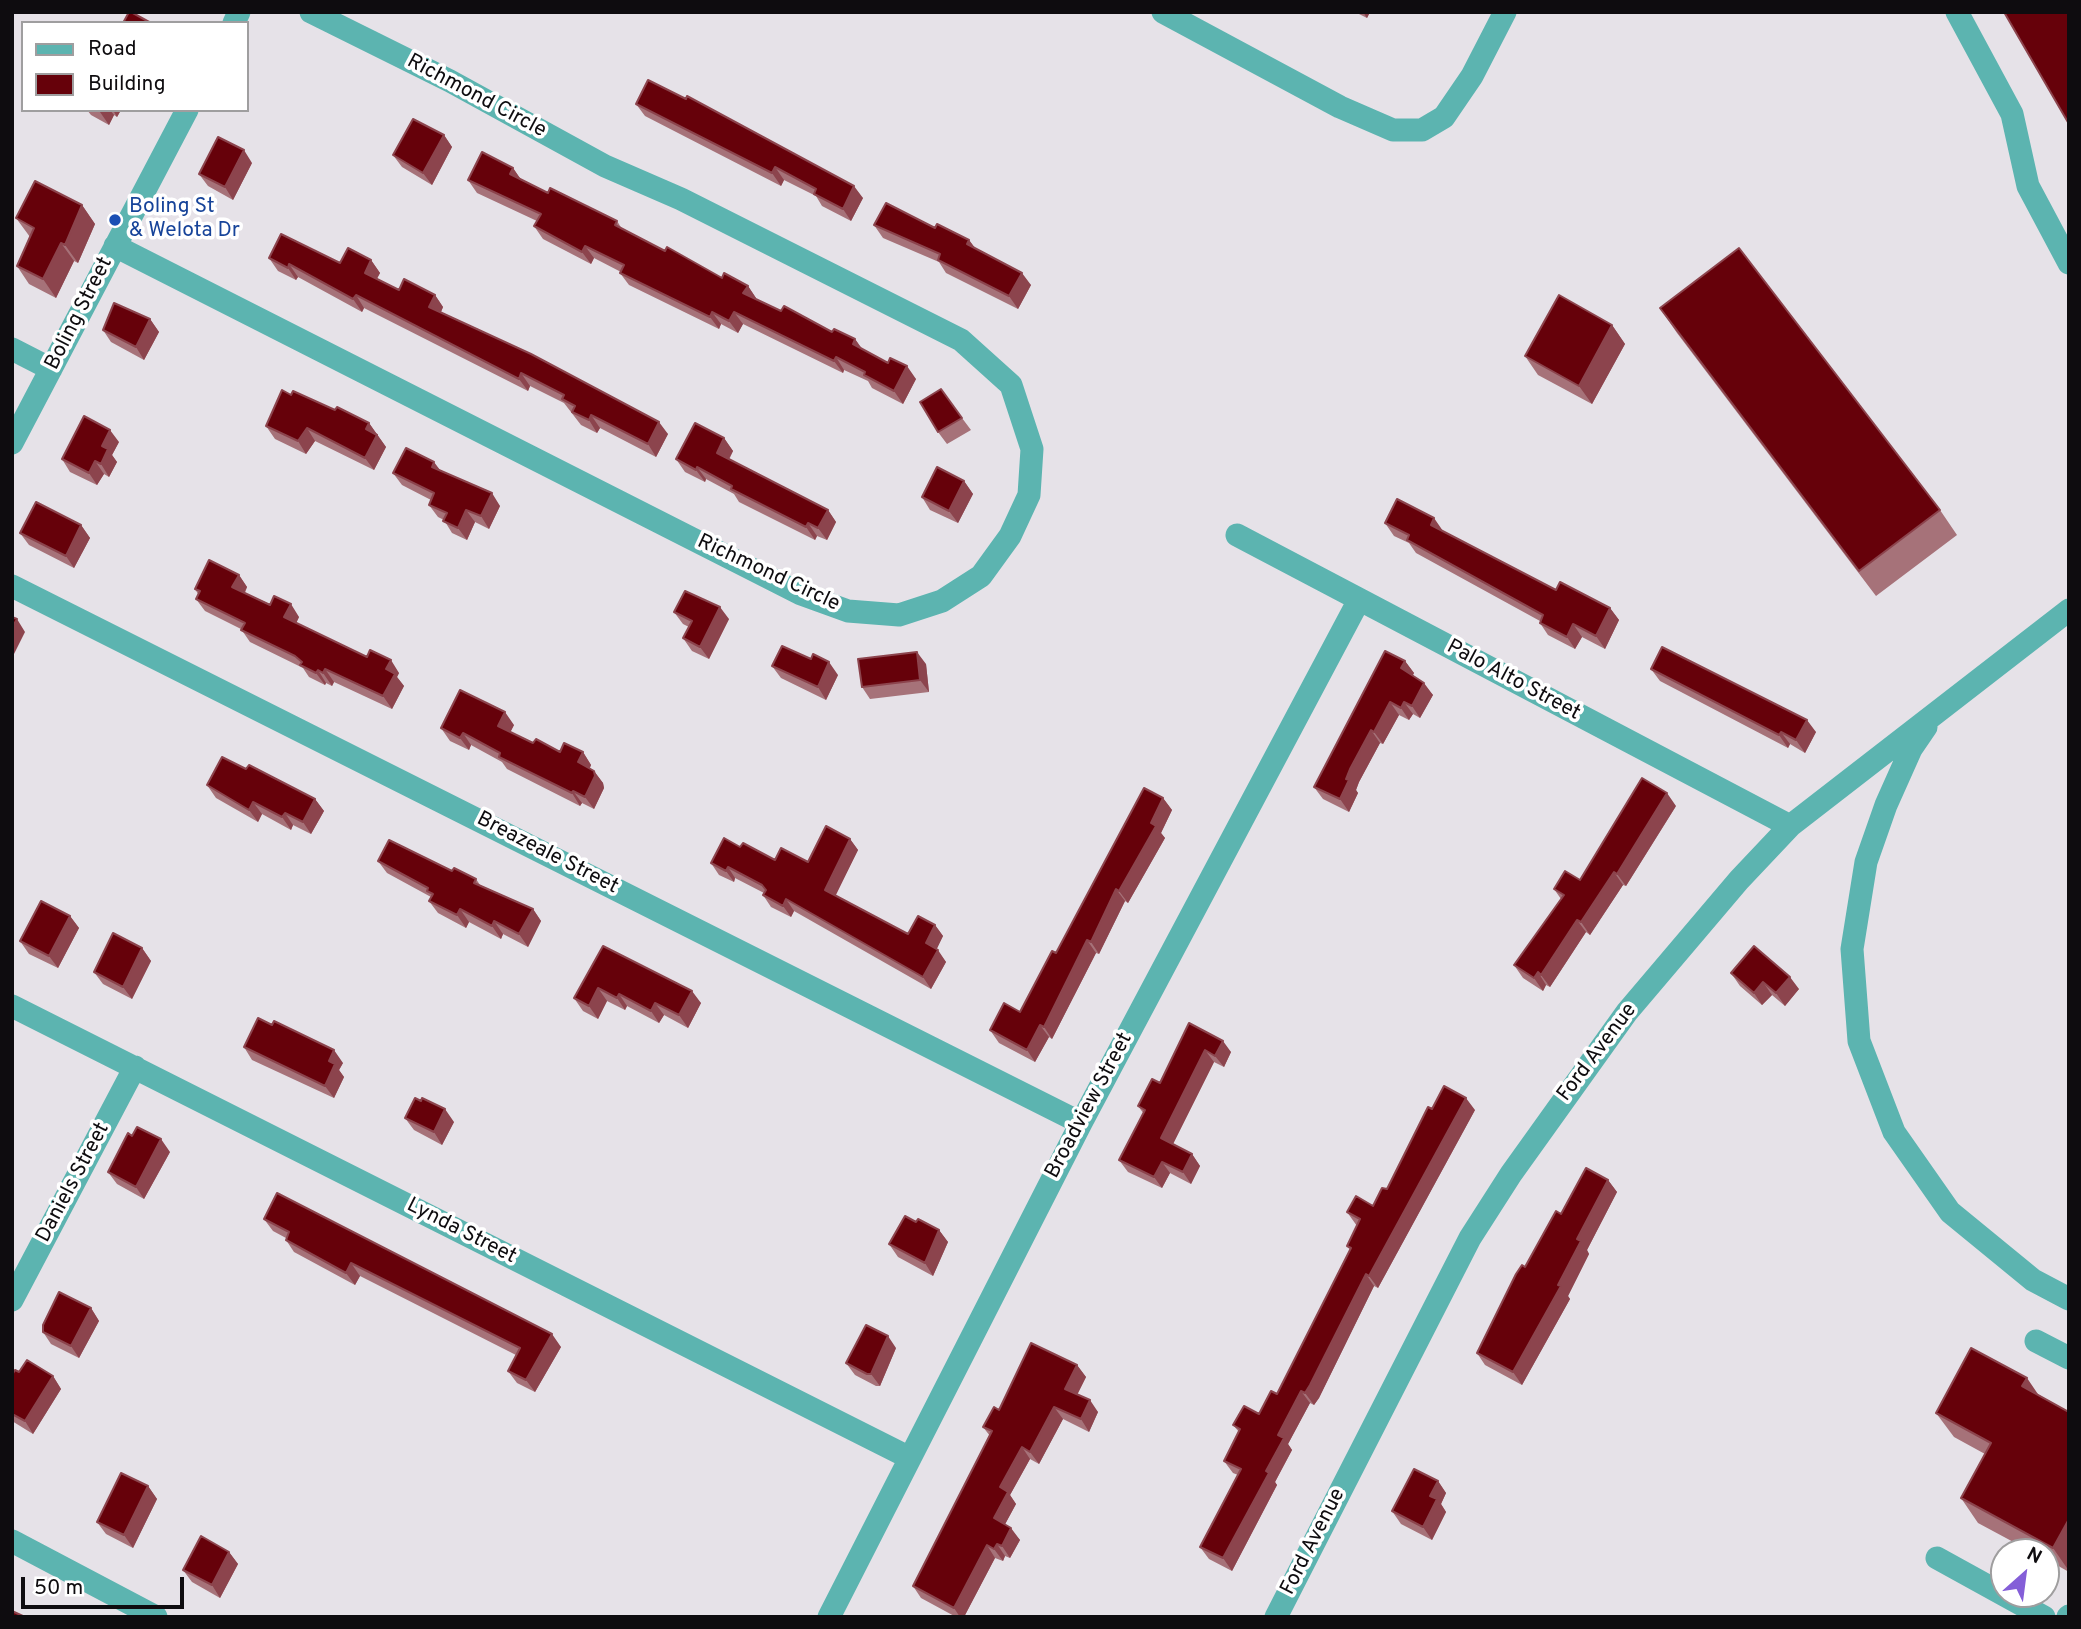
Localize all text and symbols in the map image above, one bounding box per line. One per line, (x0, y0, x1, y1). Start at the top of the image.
legend (21, 21, 248, 112)
text: Road (88, 36, 137, 63)
street label: Richmond Circle (402, 50, 550, 144)
text: Building (88, 71, 166, 98)
place label: Boling St & Welota Dr (129, 195, 240, 245)
marker: Boling St & Welota Dr (107, 212, 123, 228)
street label: Boling Street (41, 253, 119, 375)
street label: Richmond Circle (693, 530, 843, 618)
street label: Palo Alto Street (1442, 635, 1584, 727)
street label: Breazeale Street (472, 807, 622, 901)
street label: Ford Avenue (1553, 999, 1643, 1107)
street label: Broadview Street (1041, 1029, 1139, 1183)
street label: Daniels Street (32, 1119, 116, 1247)
street label: Lynda Street (402, 1194, 520, 1270)
street label: Ford Avenue (1276, 1484, 1352, 1600)
north arrow (1990, 1538, 2060, 1608)
text: N (2022, 1542, 2046, 1570)
scale bar (24, 1562, 187, 1606)
text: 50 m (34, 1575, 83, 1602)

